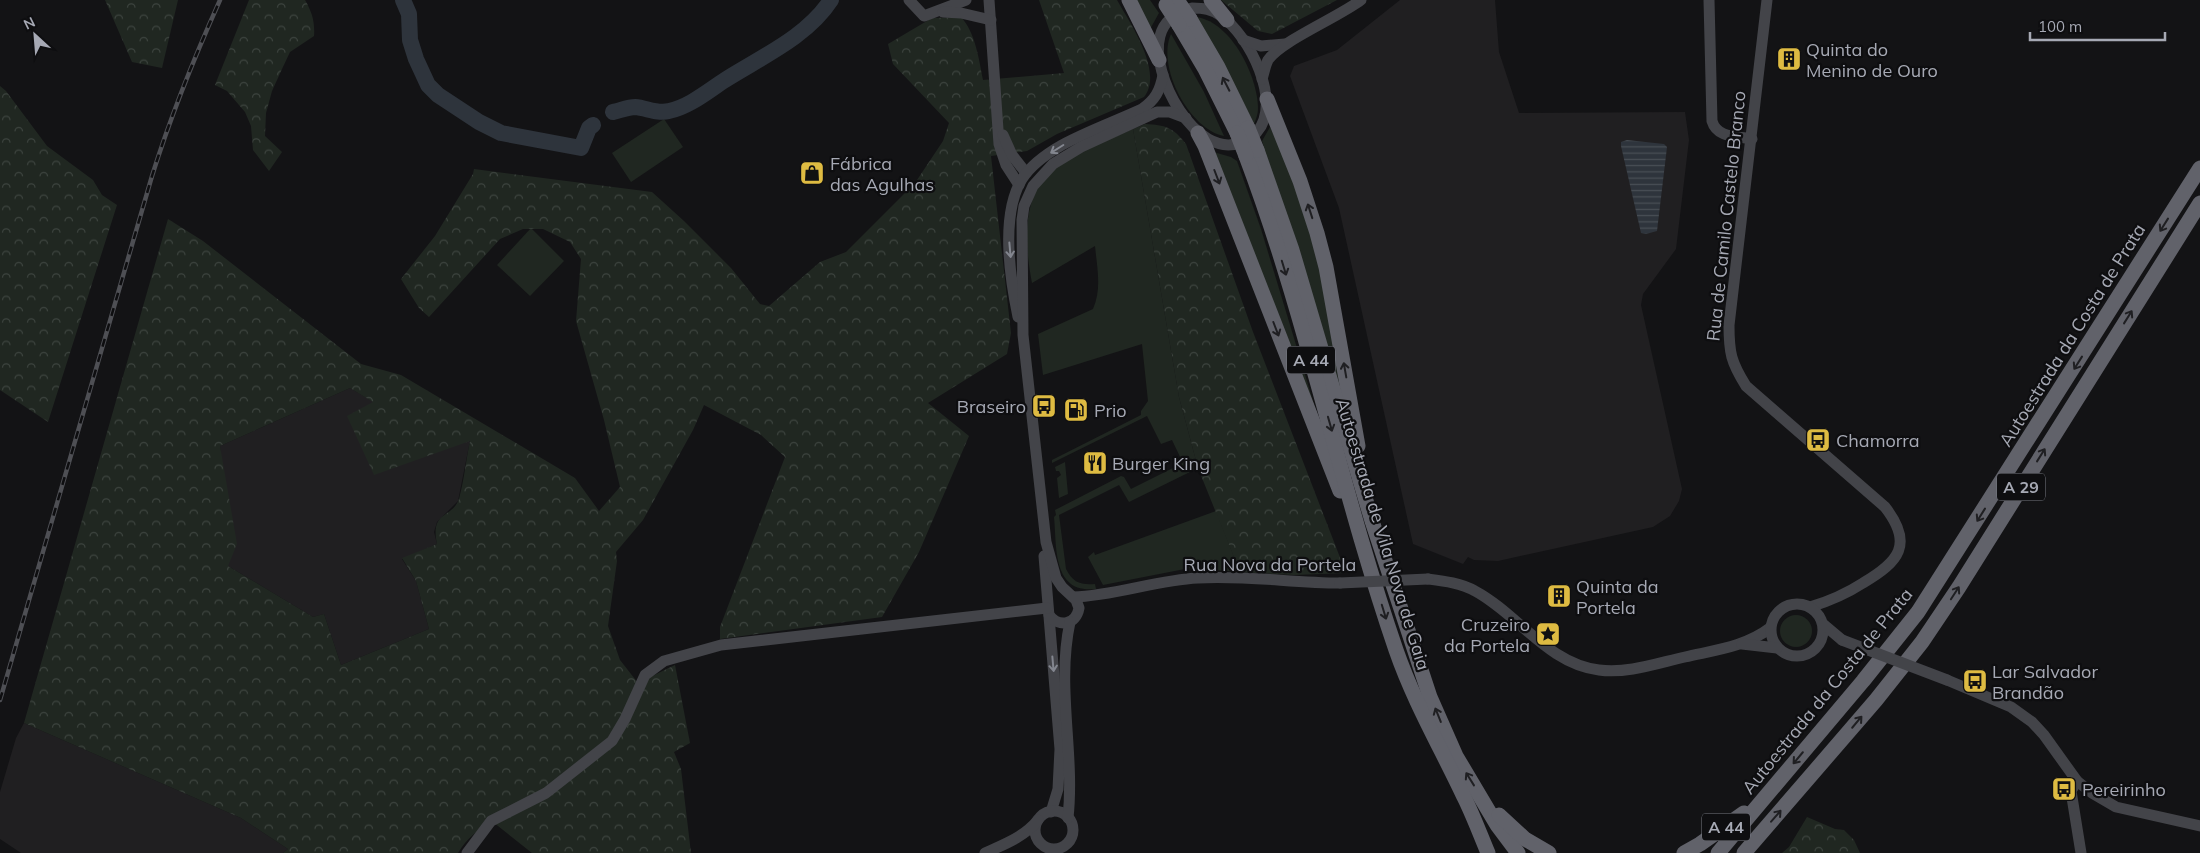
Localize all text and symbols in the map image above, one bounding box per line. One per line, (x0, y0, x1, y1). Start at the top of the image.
north arrow (10, 10, 60, 60)
scale bar (2030, 10, 2165, 42)
text: N (21, 13, 38, 34)
text: 100 m (2038, 17, 2082, 36)
place label: Quinta do Menino de Ouro (1806, 38, 1938, 82)
building icon: Quinta do Menino de Ouro (1776, 46, 1802, 72)
one-way arrow (1221, 76, 1231, 91)
street label: Rua de Camilo Castelo Branco (1701, 90, 1751, 342)
one-way arrow (1050, 144, 1064, 154)
place label: Fábrica das Agulhas (830, 152, 934, 196)
shop icon: Fábrica das Agulhas (799, 160, 825, 186)
one-way arrow (1213, 169, 1222, 185)
one-way arrow (1305, 203, 1315, 219)
one-way arrow (2159, 218, 2169, 232)
street label: Autoestrada da Costa de Prata (1994, 219, 2150, 451)
one-way arrow (1005, 242, 1015, 258)
one-way arrow (1280, 260, 1290, 276)
one-way arrow (2123, 311, 2133, 325)
one-way arrow (1272, 321, 1282, 336)
road number: A 44 (1287, 346, 1335, 374)
one-way arrow (2072, 355, 2082, 369)
one-way arrow (1339, 362, 1349, 378)
bus stop icon: Braseiro (1031, 393, 1057, 419)
place label: Braseiro (957, 395, 1026, 418)
street label: Autoestrada de Vila Nova de Gaia (1331, 395, 1435, 673)
fuel station icon: Prio (1063, 397, 1089, 423)
place label: Prio (1094, 399, 1127, 422)
one-way arrow (1325, 416, 1335, 432)
bus stop icon: Chamorra (1805, 427, 1831, 453)
place label: Chamorra (1836, 429, 1920, 452)
one-way arrow (2036, 448, 2047, 462)
restaurant icon: Burger King (1082, 450, 1108, 476)
place label: Burger King (1112, 452, 1210, 475)
road number: A 29 (1997, 474, 2045, 501)
one-way arrow (1976, 507, 1986, 521)
street label: Rua Nova da Portela (1184, 553, 1356, 576)
place label: Quinta da Portela (1576, 575, 1659, 619)
building icon: Quinta da Portela (1546, 583, 1572, 609)
street label: Autoestrada da Costa de Prata (1737, 583, 1917, 799)
one-way arrow (1950, 586, 1960, 600)
one-way arrow (1379, 604, 1389, 620)
place label: Cruzeiro da Portela (1444, 613, 1530, 657)
place icon: Cruzeiro da Portela (1535, 621, 1561, 647)
one-way arrow (1048, 656, 1057, 672)
place label: Lar Salvador Brandão (1992, 660, 2098, 704)
bus stop icon: Lar Salvador Brandão (1962, 668, 1988, 694)
one-way arrow (1432, 708, 1442, 723)
one-way arrow (1851, 716, 1862, 729)
one-way arrow (1793, 751, 1804, 764)
one-way arrow (1465, 773, 1475, 787)
bus stop icon: Pereirinho (2051, 776, 2077, 802)
place label: Pereirinho (2082, 778, 2166, 801)
one-way arrow (1770, 810, 1782, 823)
road number: A 44 (1702, 814, 1750, 840)

